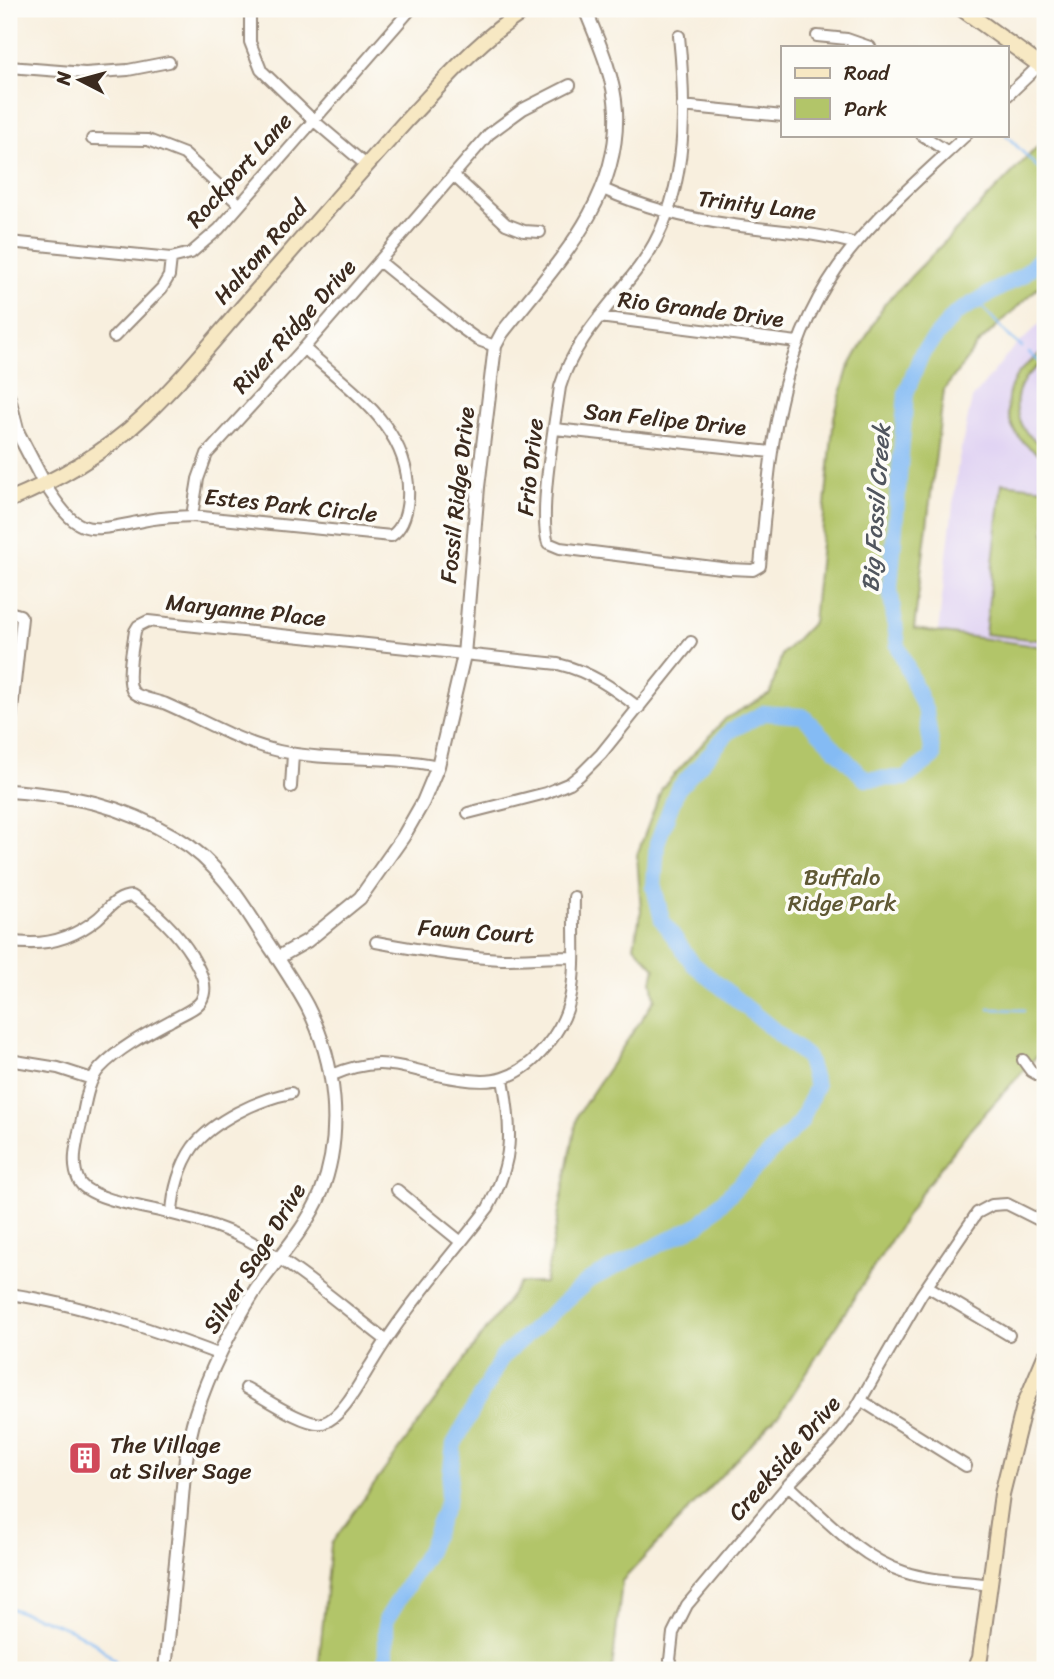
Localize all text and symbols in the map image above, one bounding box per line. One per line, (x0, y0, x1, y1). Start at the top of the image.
north arrow (46, 46, 116, 116)
legend (781, 46, 1009, 136)
text: Road (844, 54, 891, 92)
text: N (46, 69, 81, 88)
text: Park (844, 90, 887, 128)
street label: Rockport Lane (176, 103, 303, 238)
street label: Trinity Lane (695, 178, 819, 233)
street label: Haltom Road (203, 189, 319, 314)
street label: River Ridge Drive (222, 249, 367, 404)
street label: Rio Grande Drive (616, 279, 786, 340)
street label: San Felipe Drive (582, 391, 748, 448)
street label: Fossil Ridge Drive (428, 405, 487, 585)
street label: Frio Drive (505, 416, 556, 518)
water label: Big Fossil Creek (849, 421, 903, 593)
street label: Estes Park Circle (202, 476, 380, 535)
street label: Maryanne Place (164, 582, 328, 639)
park label: Buffalo Ridge Park (788, 857, 897, 924)
street label: Fawn Court (417, 907, 535, 956)
street label: Silver Sage Drive (191, 1174, 317, 1342)
street label: Creekside Drive (718, 1386, 851, 1531)
place label: The Village at Silver Sage (110, 1425, 252, 1492)
building icon: The Village at Silver Sage (66, 1439, 104, 1477)

